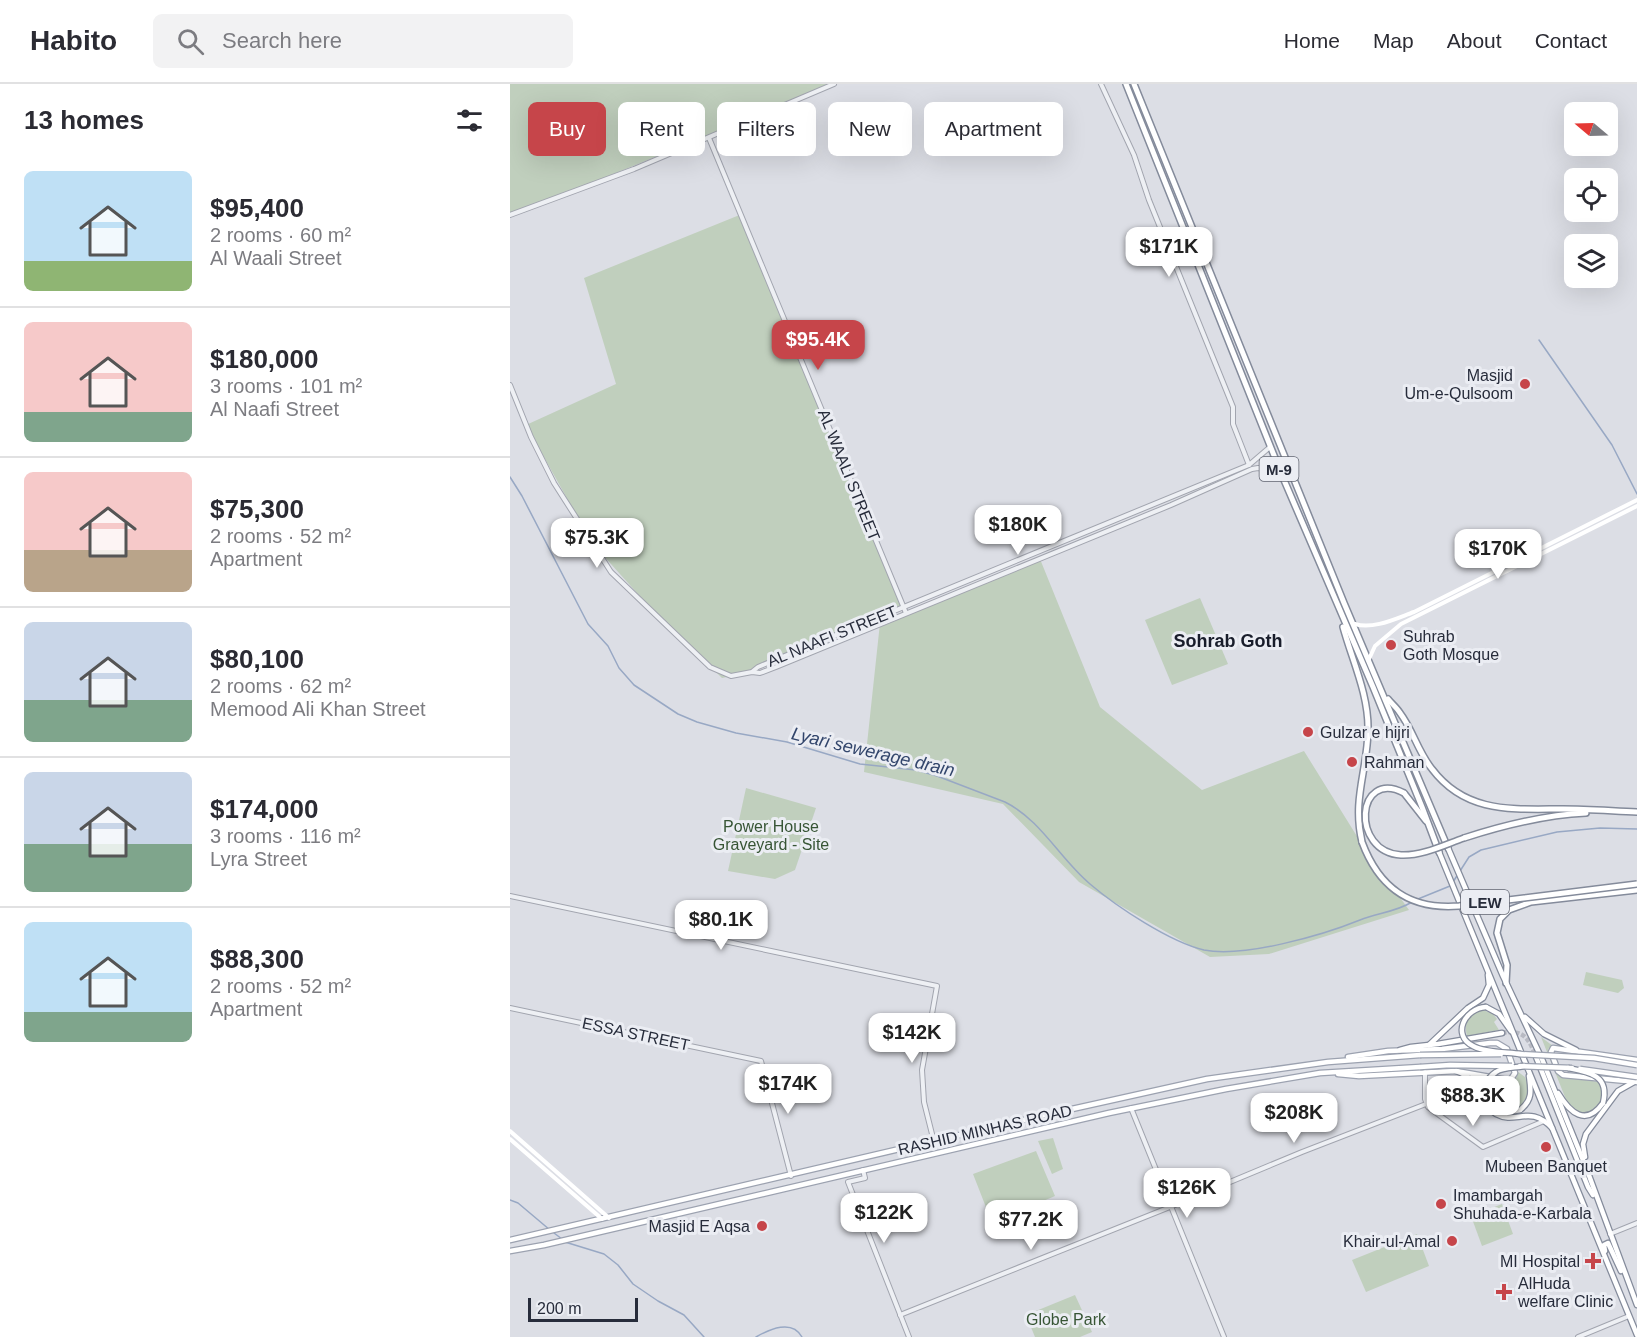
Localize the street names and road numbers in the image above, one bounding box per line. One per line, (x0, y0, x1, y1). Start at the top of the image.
street label: AL WAALI STREET (815, 407, 883, 543)
road number: M-9 (1260, 457, 1298, 481)
street label: AL NAAFI STREET (765, 602, 899, 670)
road number: LEW (1461, 890, 1509, 914)
street label: ESSA STREET (581, 1014, 691, 1054)
street label: RASHID MINHAS ROAD (896, 1102, 1074, 1158)

